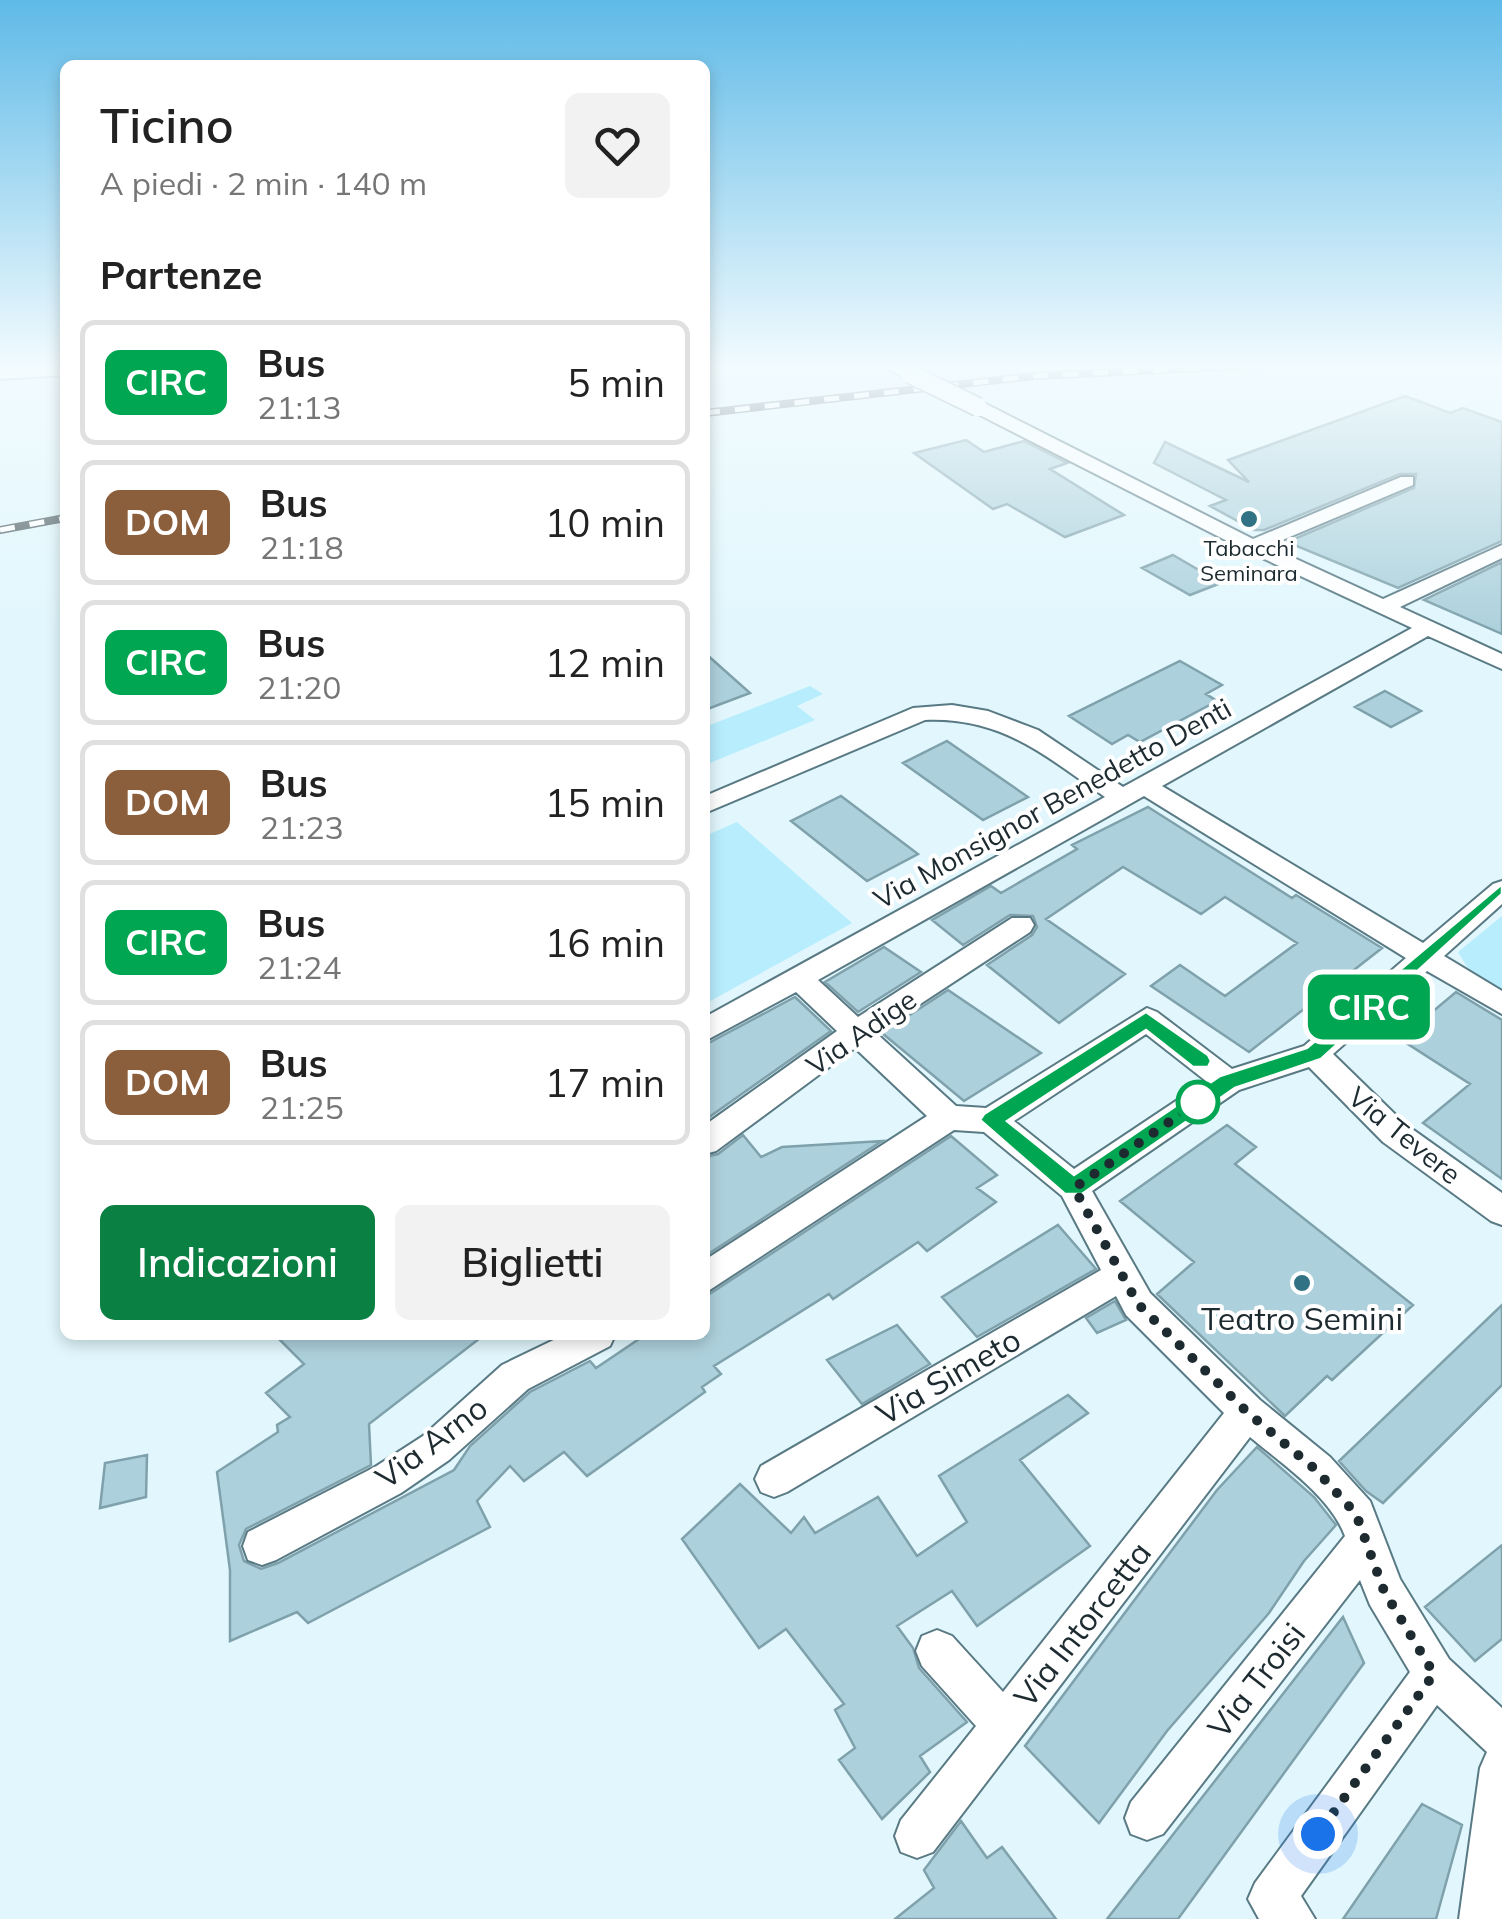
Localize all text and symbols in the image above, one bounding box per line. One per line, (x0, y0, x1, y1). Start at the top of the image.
button: heart (565, 93, 670, 198)
text: Ticino (100, 95, 234, 155)
text: A piedi · 2 min · 140 m (100, 163, 427, 203)
text: Partenze (100, 251, 262, 299)
text: Bus (257, 339, 325, 387)
text: 5 min (568, 359, 665, 407)
text: CIRC (125, 360, 207, 404)
text: 21:13 (257, 387, 341, 427)
text: Bus (260, 479, 328, 527)
text: 10 min (545, 499, 665, 547)
text: DOM (125, 500, 210, 544)
marker: Tabacchi Seminara (1238, 508, 1260, 530)
text: 21:18 (260, 527, 344, 567)
place label: Tabacchi Seminara (1200, 534, 1298, 587)
text: Bus (257, 619, 325, 667)
text: 12 min (545, 639, 665, 687)
text: CIRC (125, 640, 207, 684)
text: 21:20 (257, 667, 341, 707)
street label: Via Monsignor Benedetto Denti (867, 690, 1237, 916)
text: Bus (260, 759, 328, 807)
text: 15 min (545, 779, 665, 827)
text: DOM (125, 780, 210, 824)
text: 21:23 (260, 807, 344, 847)
text: Bus (257, 899, 325, 947)
text: 16 min (545, 919, 665, 967)
text: CIRC (125, 920, 207, 964)
text: 21:24 (257, 947, 341, 987)
line badge: CIRC (1299, 974, 1439, 1040)
street label: Via Adige (799, 981, 923, 1083)
text: CIRC (1328, 985, 1410, 1029)
text: Bus (260, 1039, 328, 1087)
text: 17 min (545, 1059, 665, 1107)
text: DOM (125, 1060, 210, 1104)
street label: Via Tevere (1341, 1079, 1469, 1191)
unlabelled marker (1177, 1081, 1219, 1123)
text: 21:25 (260, 1087, 344, 1127)
button: Indicazioni (100, 1205, 375, 1320)
button: Biglietti (395, 1205, 670, 1320)
marker: Teatro Semini (1291, 1272, 1313, 1294)
place label: Teatro Semini (1201, 1298, 1403, 1338)
street label: Via Simeto (869, 1319, 1027, 1433)
street label: Via Arno (367, 1387, 495, 1497)
street label: Via Intorcetta (1005, 1533, 1159, 1715)
street label: Via Troisi (1199, 1614, 1313, 1746)
your location (1293, 1809, 1343, 1859)

